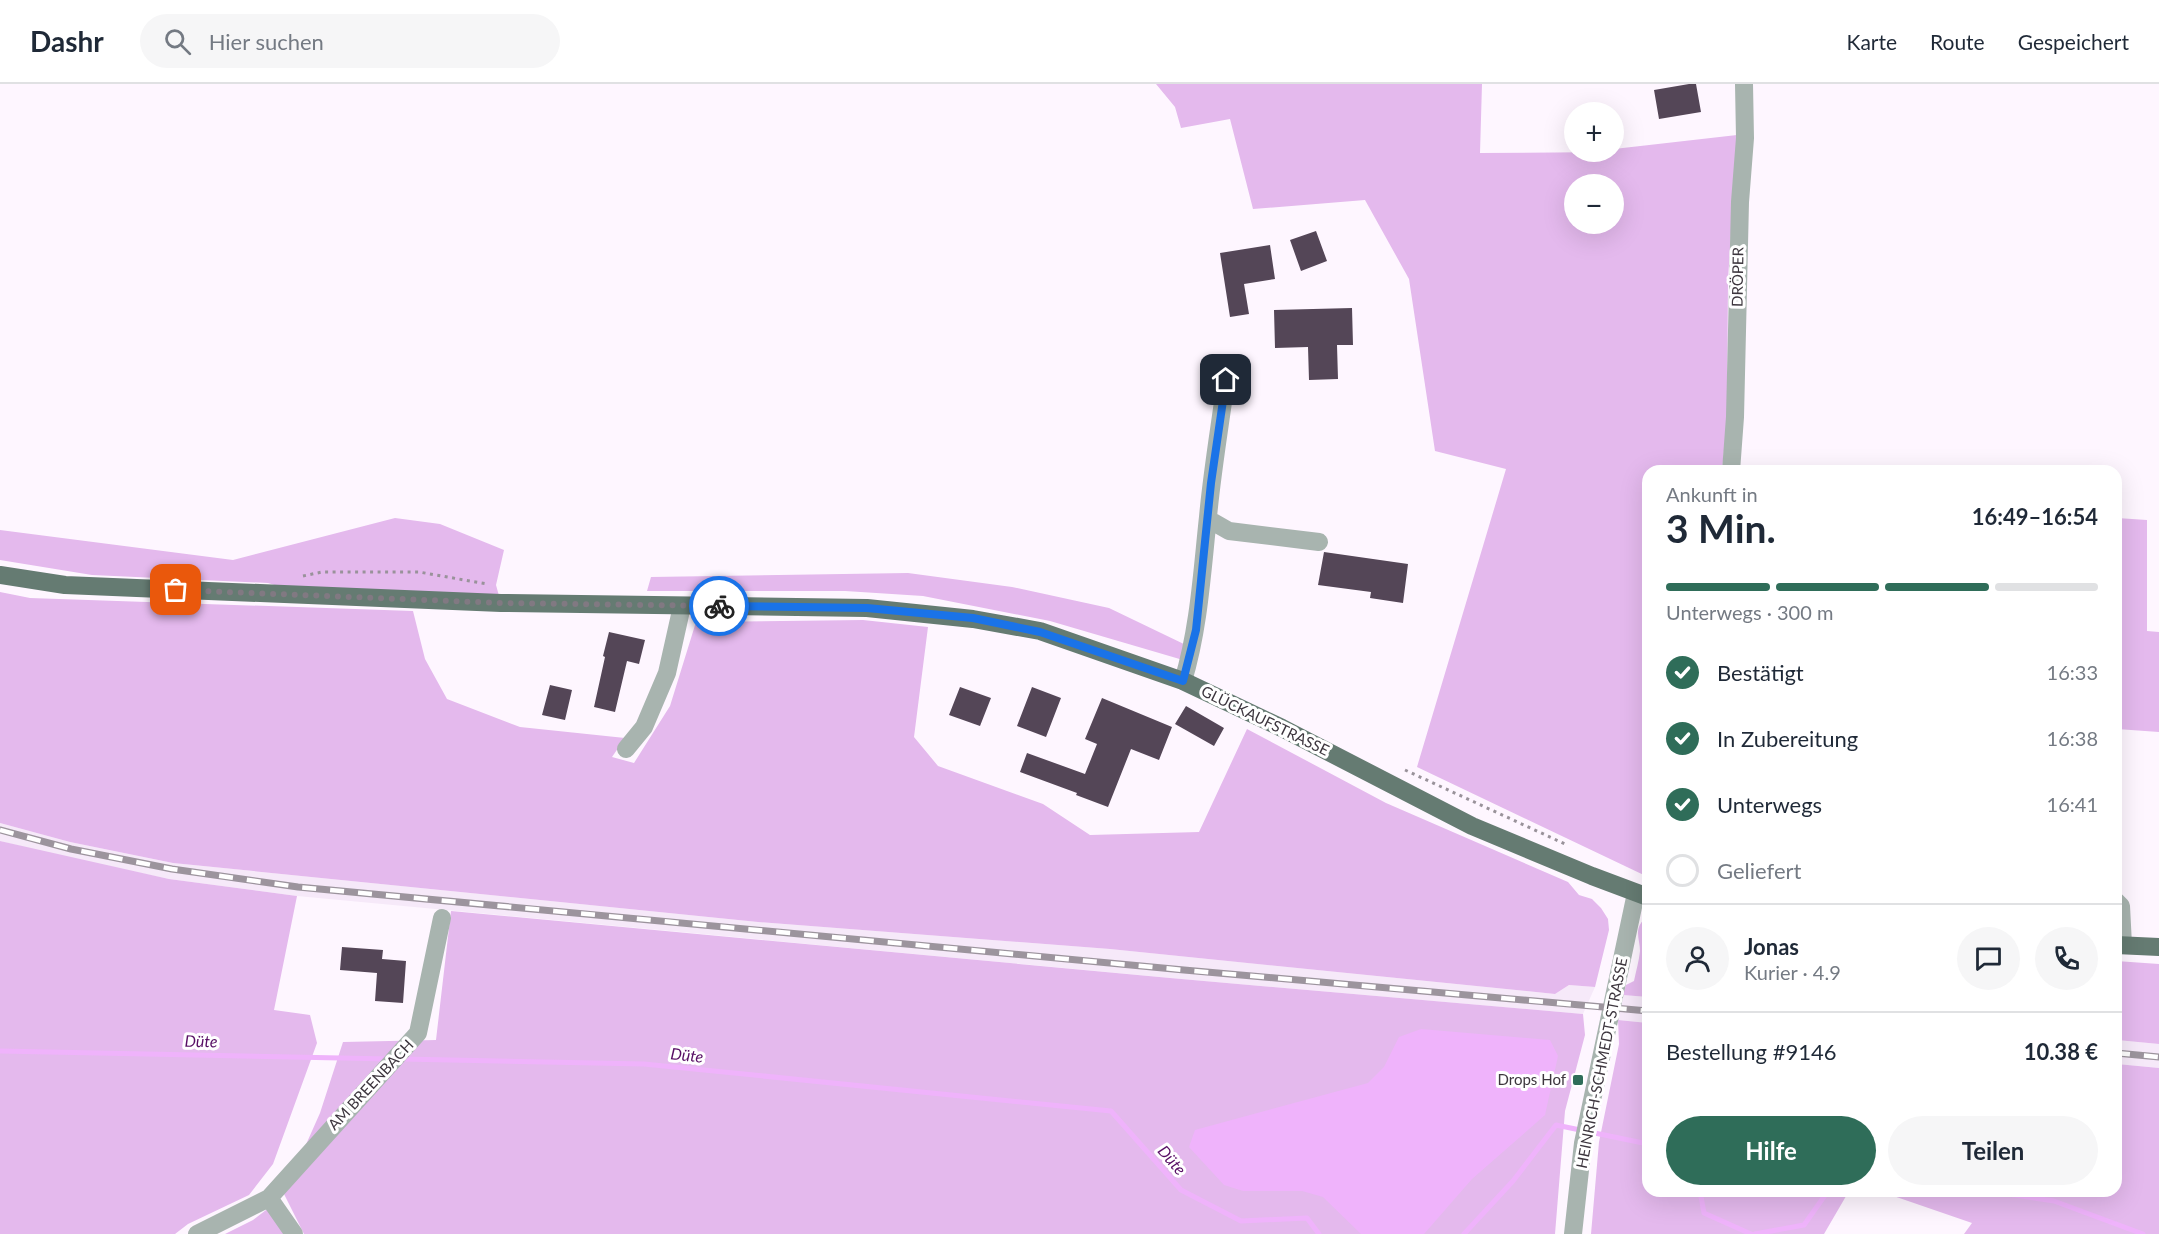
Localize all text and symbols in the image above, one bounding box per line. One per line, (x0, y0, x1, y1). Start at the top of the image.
search box (140, 14, 560, 68)
text: Dashr (30, 24, 104, 58)
icon: search (161, 25, 194, 58)
text: Hier suchen (209, 28, 324, 55)
text: Karte (1847, 29, 1897, 54)
text: Route (1930, 29, 1985, 54)
text: Gespeichert (2018, 29, 2129, 54)
map controls (1564, 102, 1624, 234)
button: + (1564, 102, 1624, 162)
button: − (1564, 174, 1624, 234)
street label: DRÖPER (1727, 246, 1747, 307)
pin (1200, 354, 1251, 405)
icon: home (1209, 363, 1242, 396)
text: Ankunft in (1666, 482, 1758, 506)
text: 16:49–16:54 (1972, 503, 2098, 530)
text: 3 Min. (1666, 505, 1776, 551)
pin (150, 564, 201, 615)
icon: bag (159, 573, 192, 606)
courier (689, 576, 749, 636)
icon: bike (703, 590, 736, 623)
text: Unterwegs · 300 m (1666, 600, 1833, 624)
icon: check (1666, 656, 1699, 689)
text: Bestätigt (1717, 659, 1804, 686)
text: 16:33 (2047, 660, 2098, 684)
street label: GLÜCKAUFSTRASSE (1199, 681, 1332, 759)
icon: check (1666, 722, 1699, 755)
text: In Zubereitung (1717, 725, 1858, 752)
text: 16:38 (2047, 726, 2098, 750)
icon: check (1666, 788, 1699, 821)
text: Unterwegs (1717, 791, 1822, 818)
text: 16:41 (2047, 792, 2098, 816)
text: Geliefert (1717, 857, 1801, 884)
button: person (1666, 927, 1729, 990)
button: chat (1957, 927, 2020, 990)
button: phone (2035, 927, 2098, 990)
text: Jonas (1744, 933, 1799, 960)
street label: HEINRICH-SCHMEDT-STRASSE (1572, 956, 1630, 1170)
text: Kurier · 4.9 (1744, 960, 1841, 984)
water label: Düte (184, 1031, 218, 1050)
street label: AM BREENBACH (324, 1036, 417, 1133)
text: Bestellung #9146 (1666, 1038, 1836, 1065)
text: 10.38 € (2024, 1038, 2098, 1065)
water label: Düte (670, 1043, 705, 1066)
place label: Drops Hof (1498, 1070, 1567, 1088)
marker: Drops Hof (1571, 1073, 1585, 1087)
button: Hilfe (1666, 1116, 1876, 1185)
button: Teilen (1888, 1116, 2098, 1185)
water label: Düte (1154, 1141, 1191, 1179)

